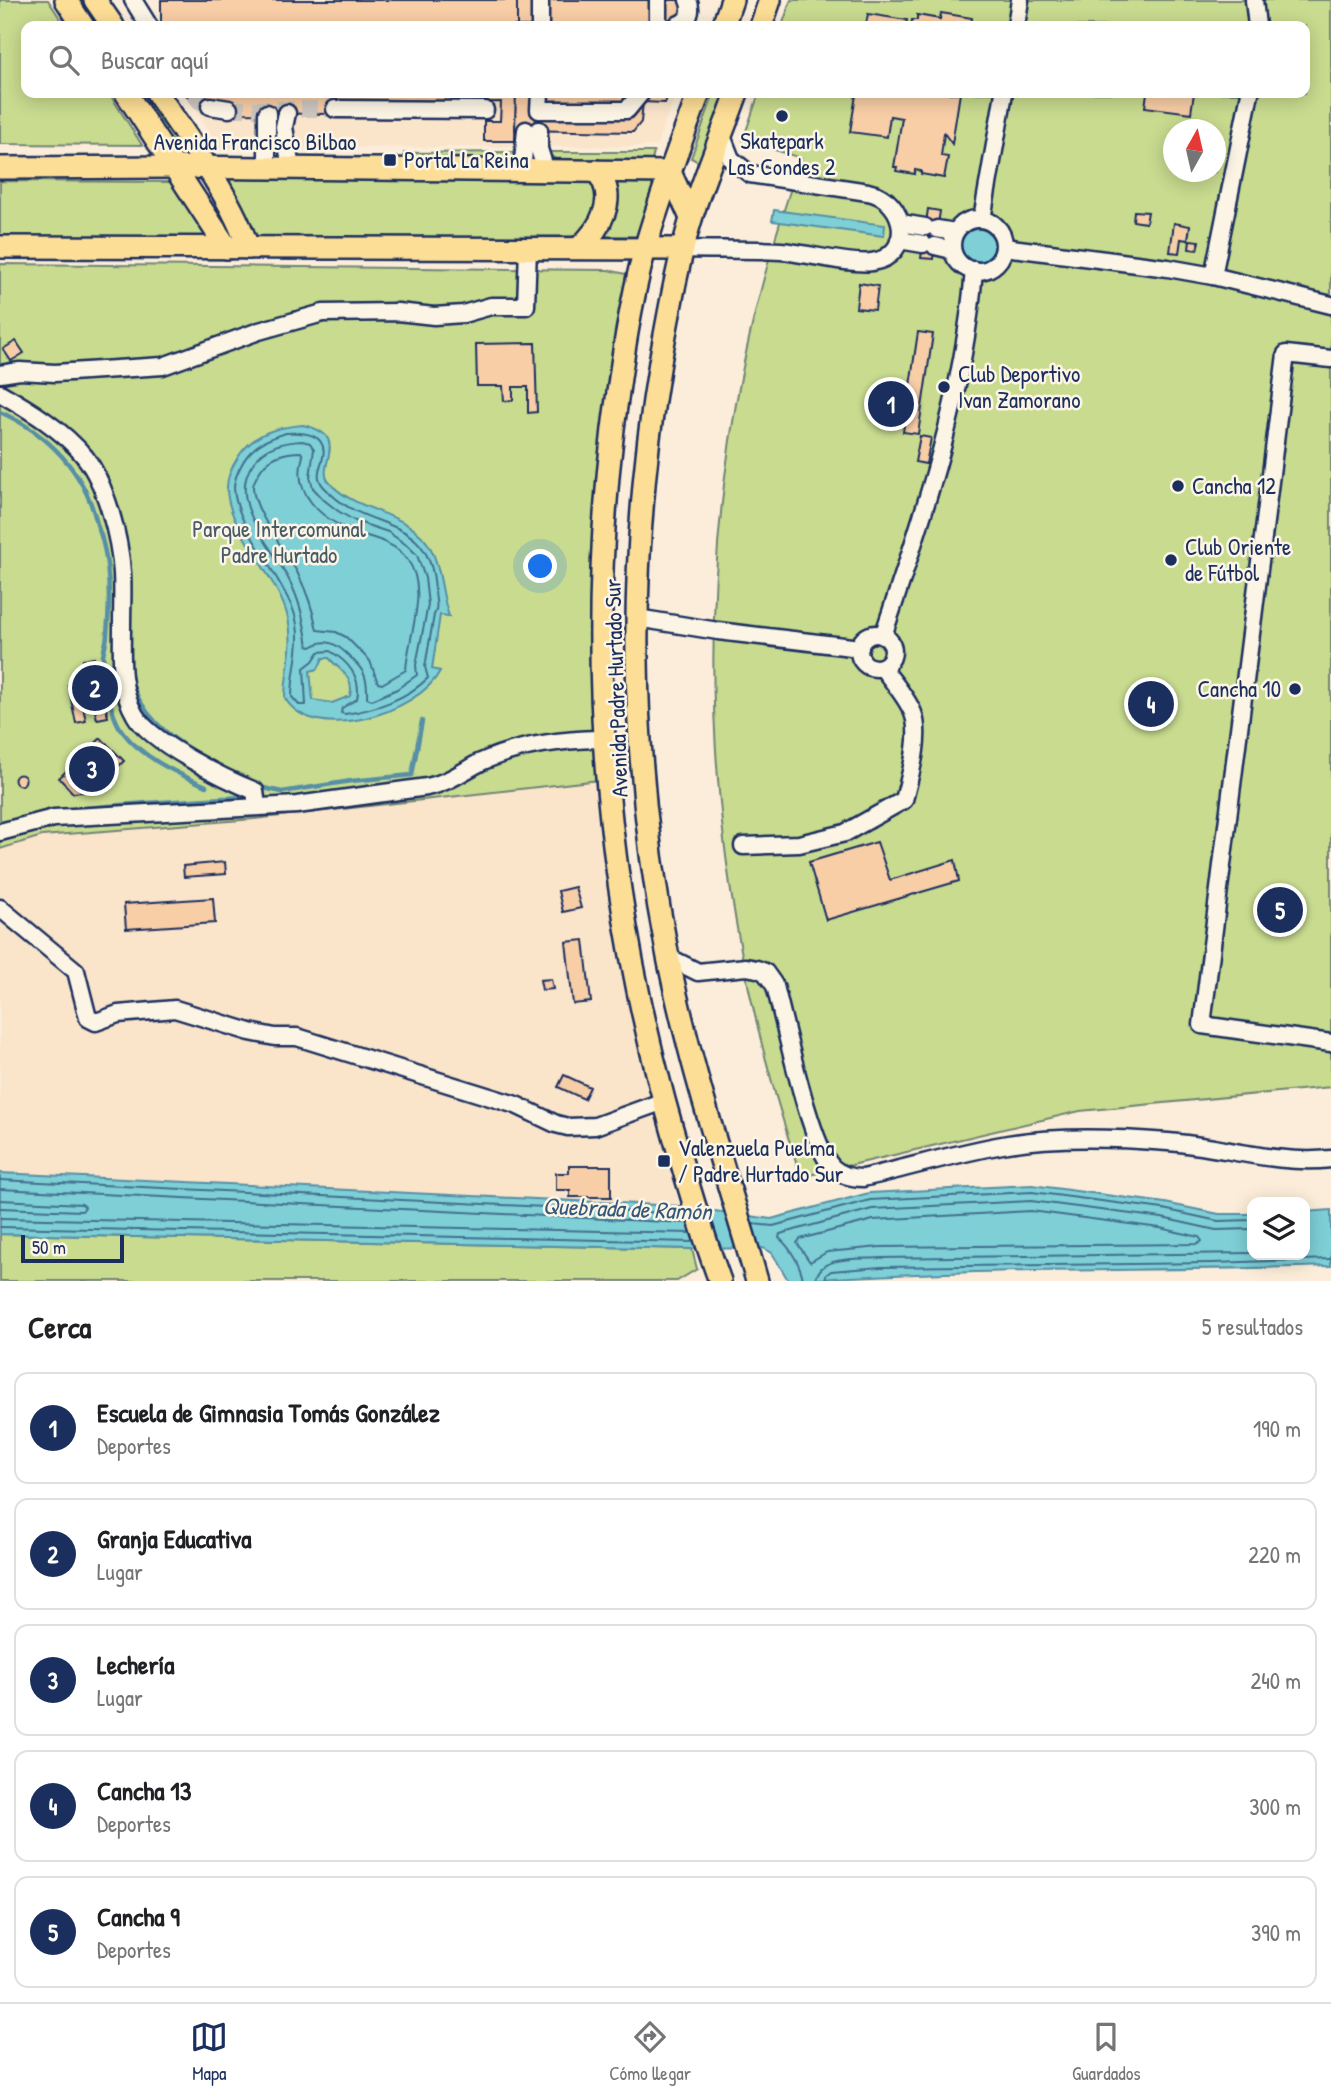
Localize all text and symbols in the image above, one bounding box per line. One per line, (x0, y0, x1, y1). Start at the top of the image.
search box (21, 21, 1310, 98)
icon: search (45, 41, 83, 79)
text: Buscar aquí (101, 42, 209, 77)
marker: Skatepark Las Condes 2 (774, 108, 790, 124)
north arrow (1163, 119, 1226, 182)
place label: Skatepark Las Condes 2 (728, 125, 836, 182)
street label: Avenida Francisco Bilbao (154, 126, 356, 157)
place label: Portal La Reina (404, 144, 529, 175)
marker: Portal La Reina (382, 152, 398, 168)
place label: Club Deportivo Ivan Zamorano (958, 358, 1080, 415)
pin: 1 (868, 378, 914, 430)
marker: Club Deportivo Ivan Zamorano (936, 379, 952, 395)
place label: Cancha 12 (1192, 470, 1276, 501)
marker: Cancha 12 (1170, 478, 1186, 494)
park label: Parque Intercomunal Padre Hurtado (192, 513, 367, 570)
place label: Club Oriente de Fútbol (1185, 531, 1291, 588)
your location (523, 549, 557, 583)
marker: Club Oriente de Fútbol (1163, 552, 1179, 568)
street label: Avenida Padre Hurtado Sur (596, 578, 635, 798)
pin: 2 (72, 662, 118, 714)
place label: Cancha 10 (1197, 673, 1281, 704)
pin: 4 (1128, 678, 1174, 730)
marker: Cancha 10 (1287, 681, 1303, 697)
pin: 3 (69, 743, 115, 795)
pin: 5 (1257, 884, 1303, 936)
place label: Valenzuela Puelma / Padre Hurtado Sur (678, 1132, 843, 1189)
marker: Valenzuela Puelma / Padre Hurtado Sur (656, 1153, 672, 1169)
water label: Quebrada de Ramón (542, 1189, 714, 1227)
map controls (1247, 1197, 1310, 1260)
button: layers (1247, 1197, 1310, 1260)
scale bar (21, 1232, 124, 1264)
text: 50 m (32, 1234, 66, 1260)
text: Cerca (28, 1307, 91, 1347)
text: 5 resultados (1202, 1311, 1303, 1342)
text: Escuela de Gimnasia Tomás González (97, 1395, 440, 1430)
text: 1 (49, 1413, 57, 1444)
text: 190 m (1253, 1413, 1301, 1444)
text: Deportes (97, 1430, 171, 1461)
text: Granja Educativa (97, 1521, 251, 1556)
text: 2 (48, 1539, 58, 1570)
text: 220 m (1248, 1539, 1301, 1570)
text: Lugar (97, 1556, 143, 1587)
text: Lechería (97, 1647, 174, 1682)
text: 3 (48, 1665, 58, 1696)
text: 240 m (1250, 1665, 1301, 1696)
text: Lugar (97, 1682, 143, 1713)
text: Cancha 13 (97, 1773, 191, 1808)
text: 4 (49, 1791, 57, 1822)
text: 300 m (1249, 1791, 1301, 1822)
text: Deportes (97, 1808, 171, 1839)
text: Cancha 9 (97, 1899, 180, 1934)
text: 5 (48, 1917, 58, 1948)
text: 390 m (1251, 1917, 1301, 1948)
text: Deportes (97, 1934, 171, 1965)
tab: Mapa (190, 2018, 228, 2086)
tab: Cómo llegar (609, 2018, 691, 2086)
tab: Guardados (1072, 2018, 1141, 2086)

